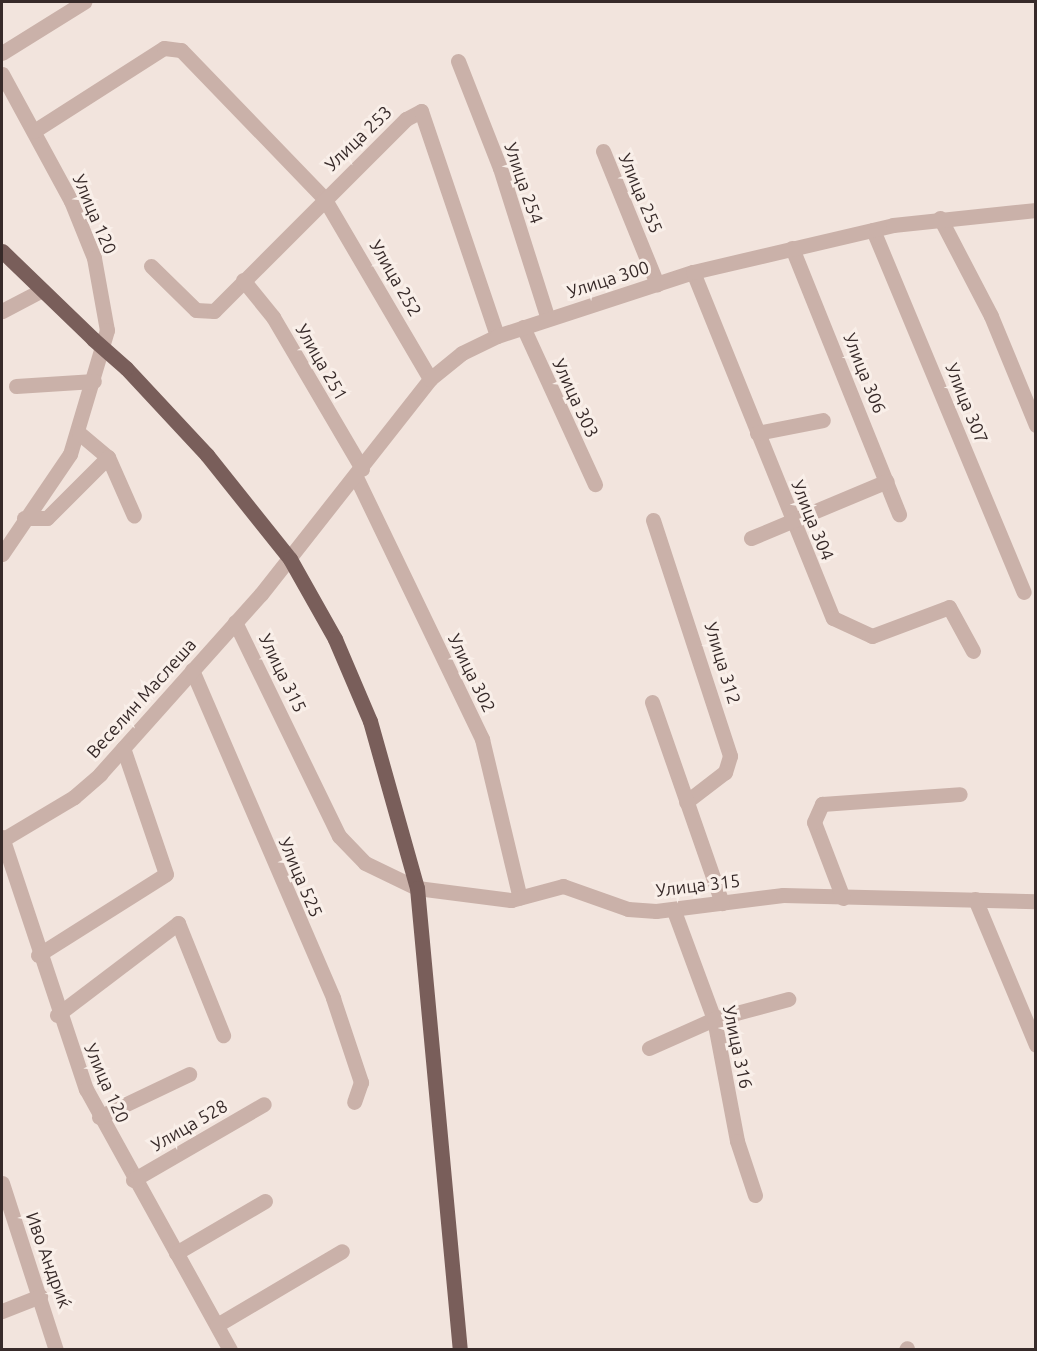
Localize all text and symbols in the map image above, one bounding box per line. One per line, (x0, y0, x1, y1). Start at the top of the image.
street label: Улица 253 (320, 101, 396, 175)
street label: Улица 254 (500, 139, 548, 227)
street label: Улица 255 (615, 150, 667, 236)
street label: Улица 120 (69, 171, 121, 257)
street label: Улица 252 (365, 236, 427, 320)
street label: Улица 300 (564, 256, 652, 302)
street label: Улица 251 (291, 320, 353, 404)
street label: Улица 306 (839, 330, 891, 416)
street label: Улица 303 (548, 355, 604, 441)
street label: Улица 307 (941, 360, 993, 446)
street label: Улица 304 (787, 477, 839, 563)
street label: Улица 312 (700, 619, 746, 707)
street label: Улица 315 (255, 630, 311, 716)
street label: Улица 302 (444, 630, 500, 716)
street label: Веселин Маслеша (82, 634, 200, 762)
street label: Улица 525 (275, 834, 327, 920)
street label: Улица 315 (655, 869, 741, 901)
street label: Улица 316 (719, 1003, 757, 1091)
street label: Улица 120 (80, 1040, 134, 1126)
street label: Улица 528 (147, 1094, 231, 1156)
street label: Иво Андриќ (22, 1209, 76, 1311)

